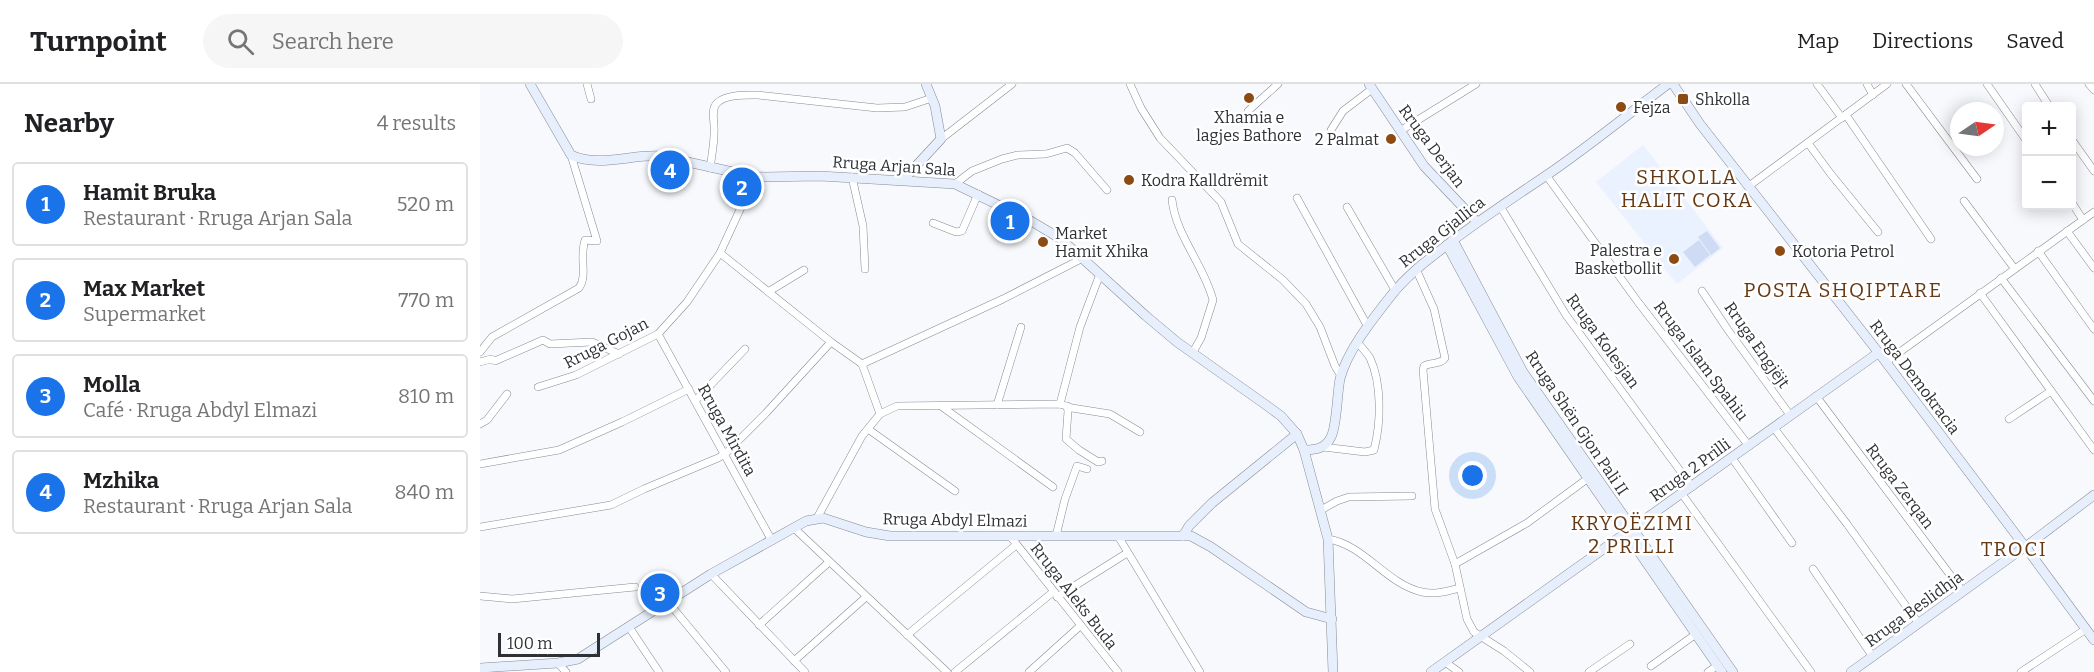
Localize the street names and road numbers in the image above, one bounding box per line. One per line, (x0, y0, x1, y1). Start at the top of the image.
street label: Rruga Derjan (1395, 101, 1469, 191)
street label: Rruga Arjan Sala (832, 152, 957, 180)
street label: Rruga Gjallica (1395, 193, 1489, 271)
street label: Rruga Kolesjan (1562, 290, 1644, 392)
street label: Rruga Islam Spahiu (1650, 298, 1752, 425)
street label: Rruga Engjëjt (1720, 298, 1794, 392)
street label: Rruga Gojan (561, 314, 651, 372)
street label: Rruga Demokracia (1866, 316, 1964, 438)
street label: Rruga Shën Gjon Pali II (1522, 347, 1632, 499)
street label: Rruga Mirdita (694, 381, 760, 480)
street label: Rruga 2 Prilli (1646, 434, 1734, 506)
street label: Rruga Zerqan (1862, 440, 1938, 532)
street label: Rruga Abdyl Elmazi (882, 509, 1028, 531)
street label: Rruga Aleks Buda (1027, 539, 1122, 653)
street label: Rruga Beslidhja (1861, 567, 1967, 651)

